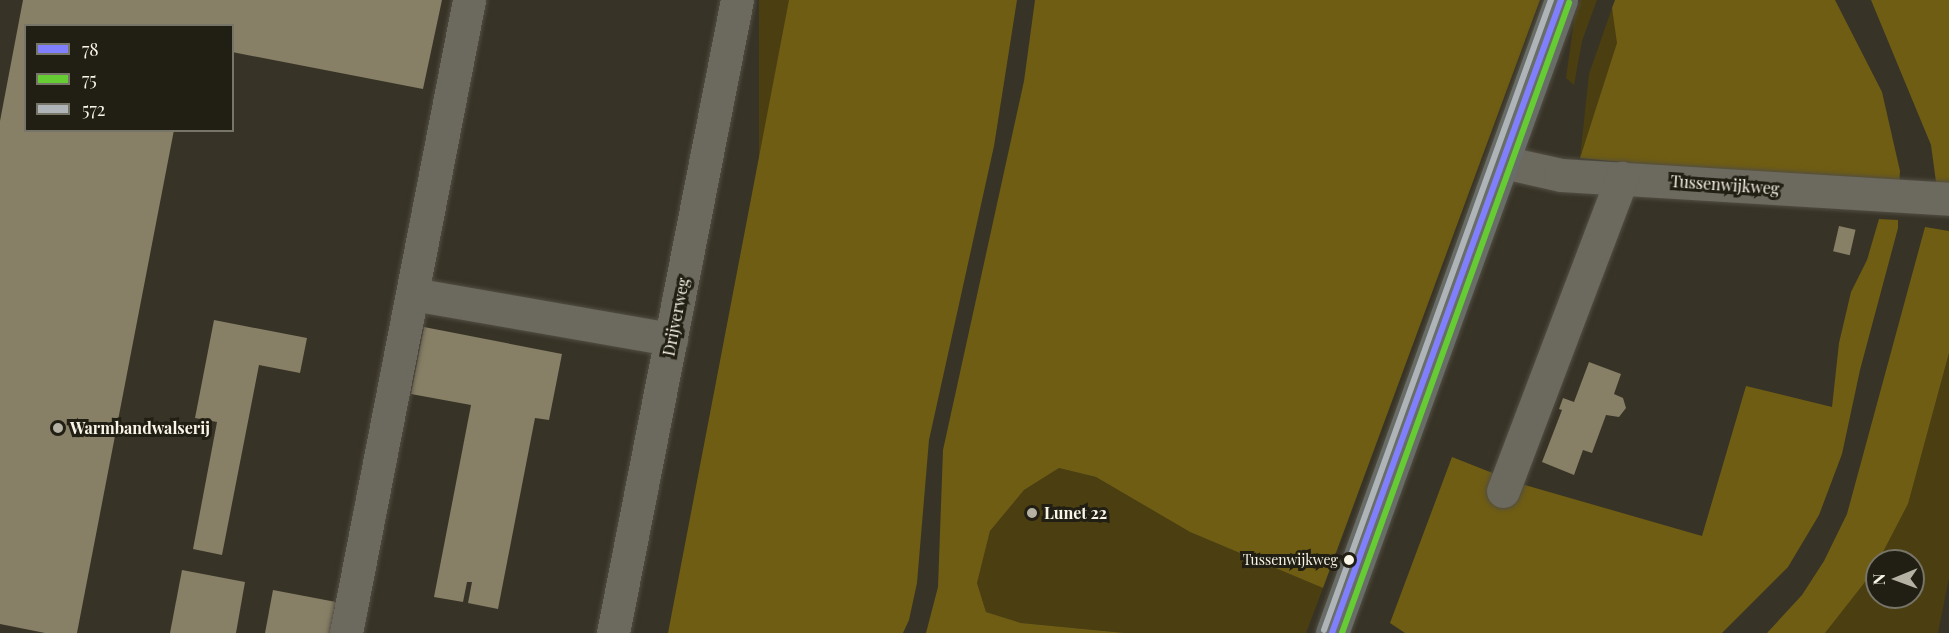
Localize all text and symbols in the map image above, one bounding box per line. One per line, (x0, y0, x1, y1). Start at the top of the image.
legend (24, 24, 234, 132)
text: 78 (82, 37, 99, 61)
text: 75 (82, 67, 97, 91)
text: 572 (82, 97, 105, 121)
street label: Tussenwijkweg (1670, 172, 1780, 198)
street label: Drijverweg (659, 276, 693, 358)
place label: Warmbandwalserij (70, 418, 210, 438)
marker: Warmbandwalserij (51, 421, 65, 435)
place label: Lunet 22 (1044, 503, 1107, 523)
marker: Lunet 22 (1025, 506, 1039, 520)
north arrow (1865, 549, 1925, 609)
place label: Tussenwijkweg (1243, 552, 1338, 568)
marker: Tussenwijkweg (1343, 554, 1355, 566)
text: N (1868, 573, 1889, 585)

